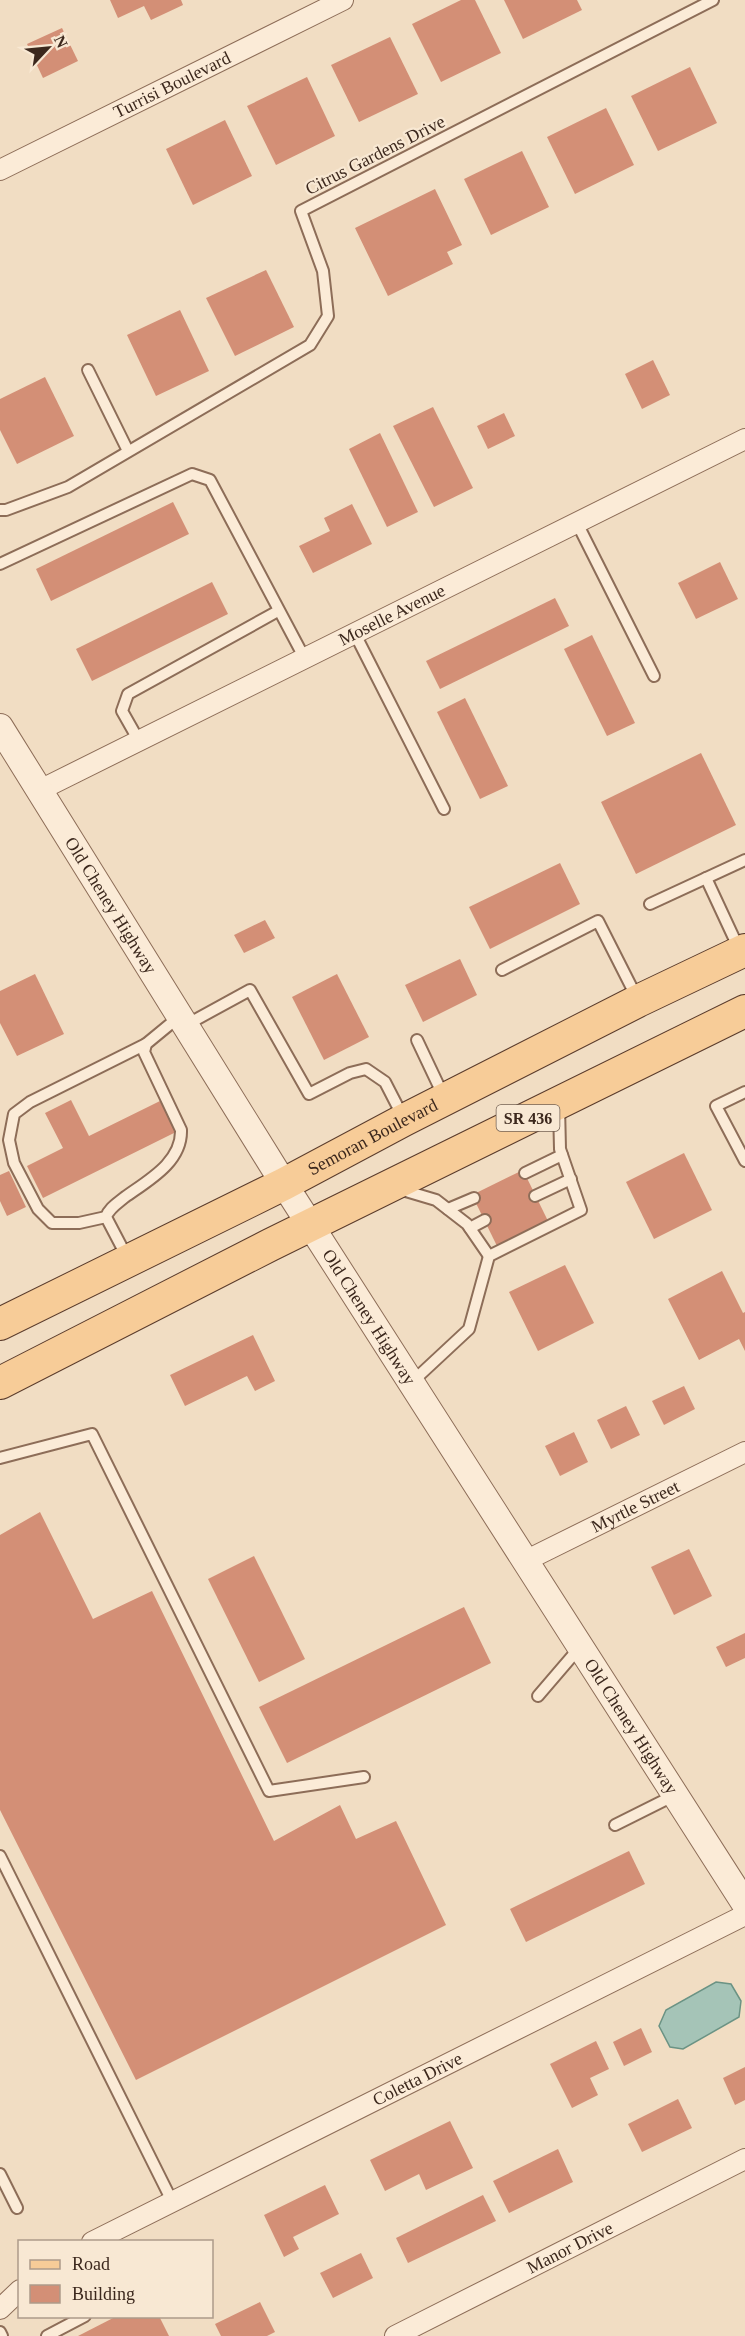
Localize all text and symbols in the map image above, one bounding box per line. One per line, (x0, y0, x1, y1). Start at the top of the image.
north arrow (18, 18, 78, 78)
text: N (51, 33, 71, 51)
street label: Turrisi Boulevard (110, 47, 234, 122)
street label: Citrus Gardens Drive (302, 111, 448, 199)
street label: Moselle Avenue (335, 580, 448, 650)
street label: Old Cheney Highway (61, 833, 161, 977)
street label: Semoran Boulevard (305, 1095, 441, 1179)
road number: SR 436 (496, 1105, 560, 1131)
street label: Old Cheney Highway (318, 1245, 420, 1389)
street label: Myrtle Street (588, 1476, 682, 1537)
street label: Old Cheney Highway (580, 1655, 682, 1798)
street label: Coletta Drive (369, 2048, 466, 2110)
street label: Manor Drive (524, 2218, 616, 2278)
legend (18, 2240, 213, 2318)
text: Road (72, 2254, 110, 2274)
text: Building (72, 2284, 135, 2304)

